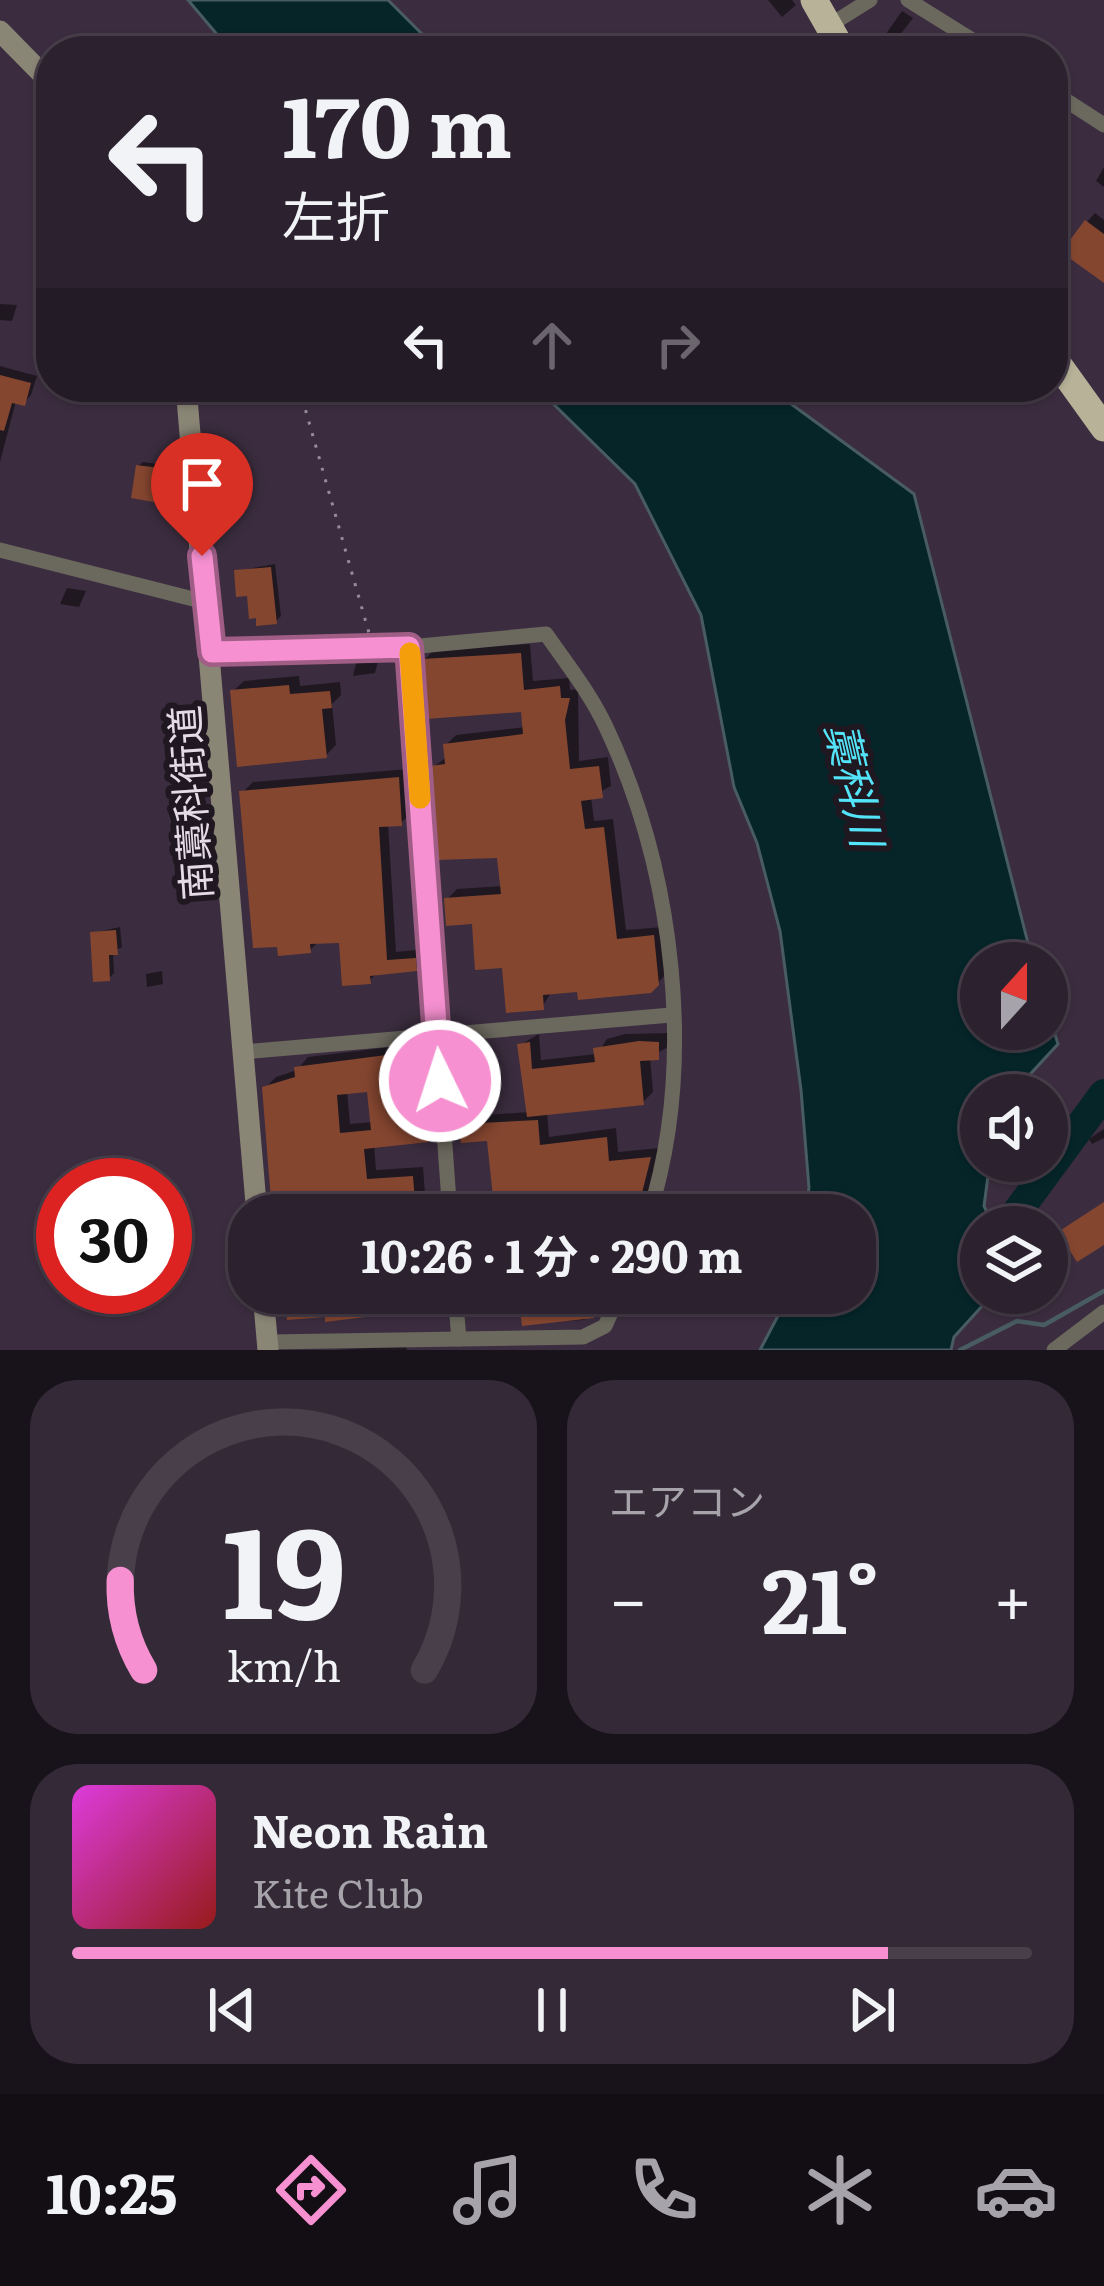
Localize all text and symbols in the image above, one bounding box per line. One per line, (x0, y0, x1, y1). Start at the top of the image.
text: 170 m (282, 59, 512, 184)
icon: left (84, 84, 240, 240)
text: 左折 (282, 173, 390, 254)
icon: left (393, 312, 459, 378)
icon: ahead (519, 312, 585, 378)
icon: right (645, 312, 711, 378)
pin (151, 433, 253, 556)
icon: arrive (169, 451, 235, 517)
street label: 南藁科街道 (152, 704, 224, 902)
water label: 藁科川 (813, 716, 902, 856)
north arrow (960, 942, 1068, 1050)
map controls (960, 942, 1068, 1314)
position arrow (377, 1018, 503, 1144)
button: sound (960, 1074, 1068, 1182)
speed limit sign: 30 (36, 1158, 192, 1314)
button: layers (960, 1206, 1068, 1314)
text: 10:26 · 1 分 · 290 m (361, 1220, 743, 1287)
text: エアコン (609, 1470, 765, 1528)
text: 19 (222, 1472, 345, 1657)
text: 21° (762, 1528, 879, 1662)
text: − (609, 1546, 647, 1644)
text: + (994, 1546, 1032, 1644)
text: km/h (226, 1632, 341, 1695)
text: Neon Rain (252, 1795, 488, 1862)
text: Kite Club (252, 1862, 424, 1920)
icon: previous (199, 1977, 265, 2043)
icon: pause (519, 1977, 585, 2043)
icon: next (839, 1977, 905, 2043)
icon: directions (269, 2148, 353, 2232)
icon: music (446, 2148, 530, 2232)
icon: phone (622, 2148, 706, 2232)
icon: climate (798, 2148, 882, 2232)
icon: car (974, 2148, 1058, 2232)
text: 10:25 (46, 2150, 177, 2231)

